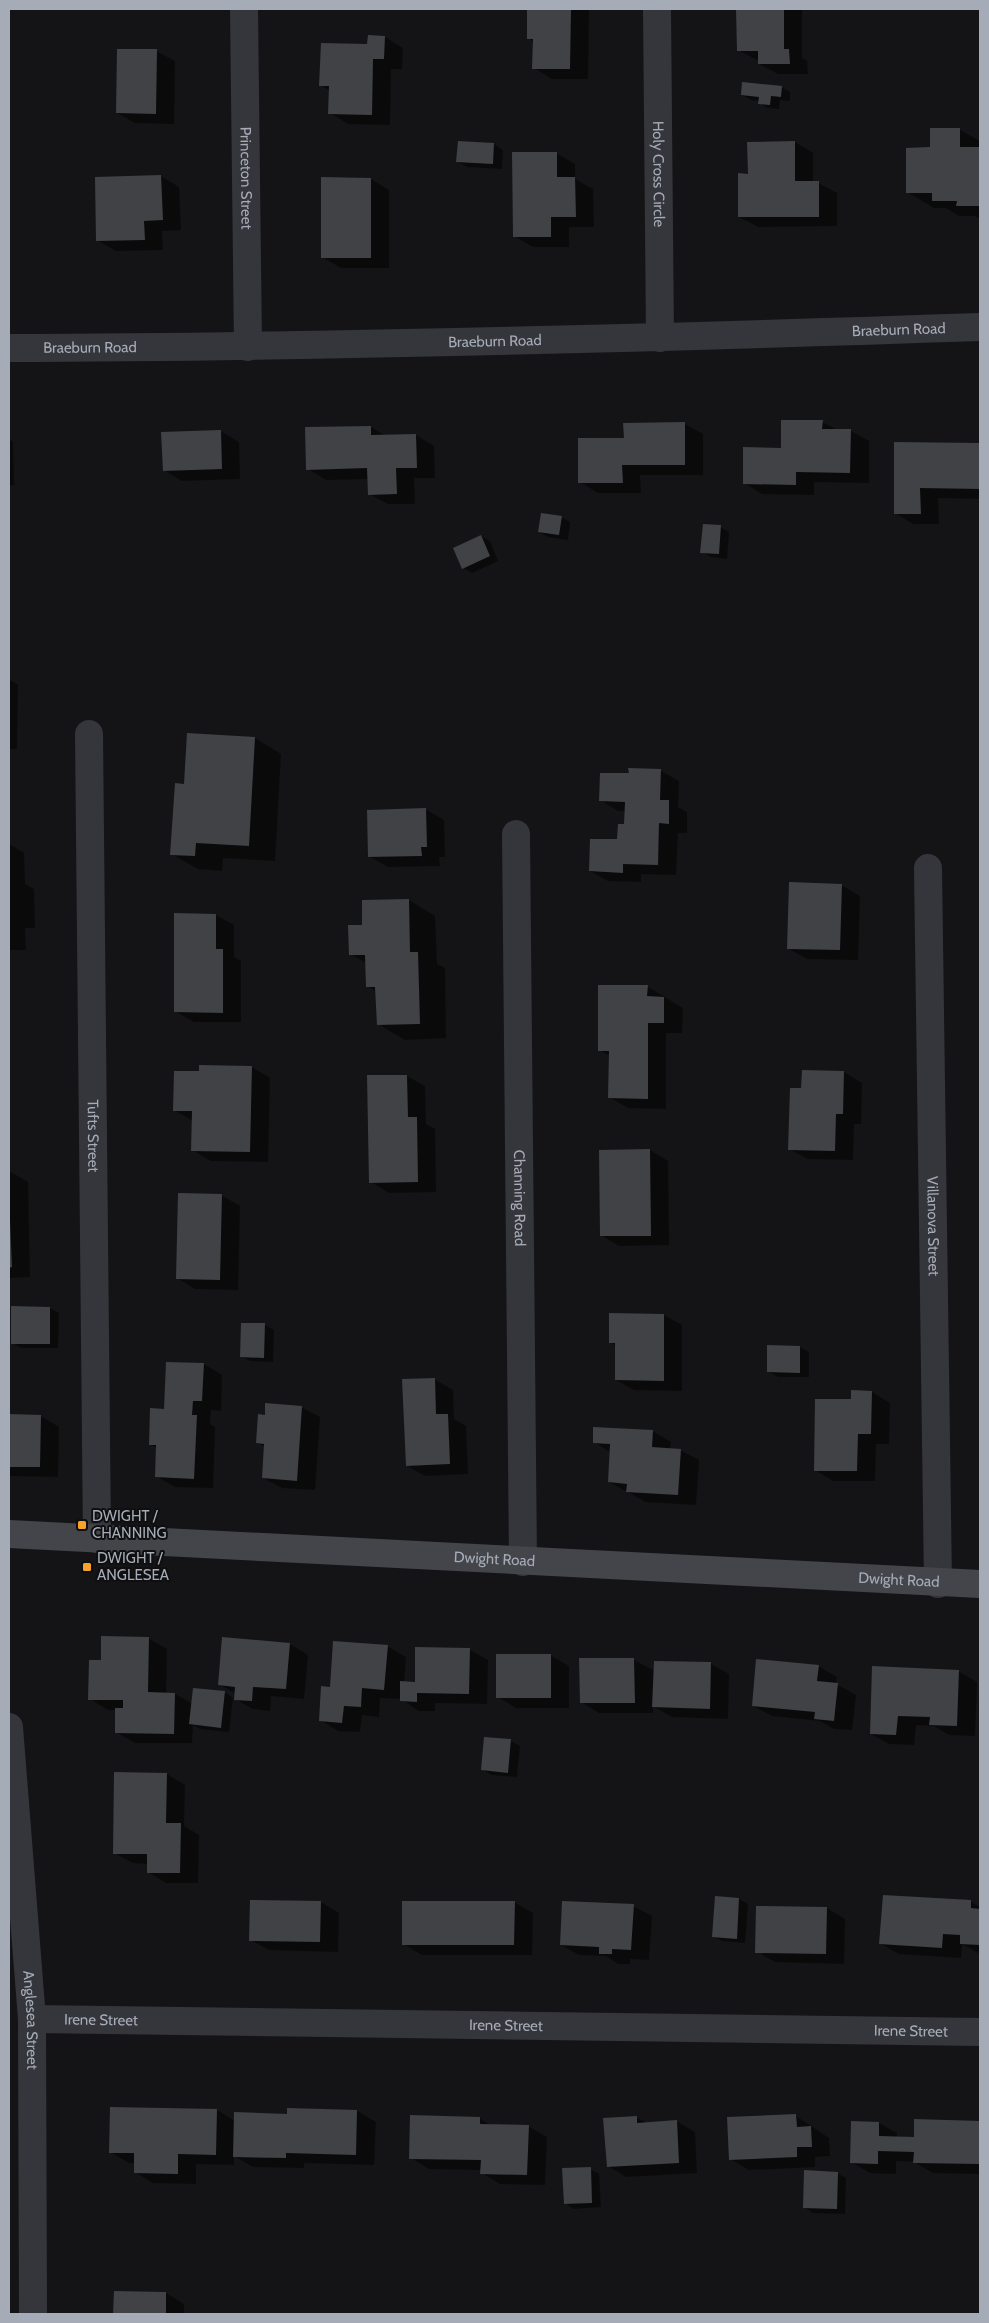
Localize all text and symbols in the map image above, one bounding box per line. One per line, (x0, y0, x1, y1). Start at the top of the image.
street label: Holy Cross Circle (649, 121, 668, 227)
street label: Princeton Street (236, 126, 256, 229)
street label: Braeburn Road (852, 319, 946, 340)
street label: Braeburn Road (448, 331, 542, 351)
street label: Braeburn Road (43, 338, 137, 357)
street label: Tufts Street (84, 1099, 102, 1172)
street label: Channing Road (510, 1150, 529, 1246)
street label: Villanova Street (923, 1176, 943, 1276)
place label: DWIGHT / CHANNING (92, 1507, 167, 1542)
marker: DWIGHT / CHANNING (76, 1519, 88, 1531)
street label: Dwight Road (453, 1548, 535, 1570)
place label: DWIGHT / ANGLESEA (97, 1549, 170, 1584)
marker: DWIGHT / ANGLESEA (81, 1561, 93, 1573)
street label: Dwight Road (858, 1569, 940, 1591)
street label: Anglesea Street (19, 1970, 41, 2070)
street label: Irene Street (64, 2010, 138, 2029)
street label: Irene Street (469, 2016, 543, 2035)
street label: Irene Street (874, 2022, 948, 2041)

